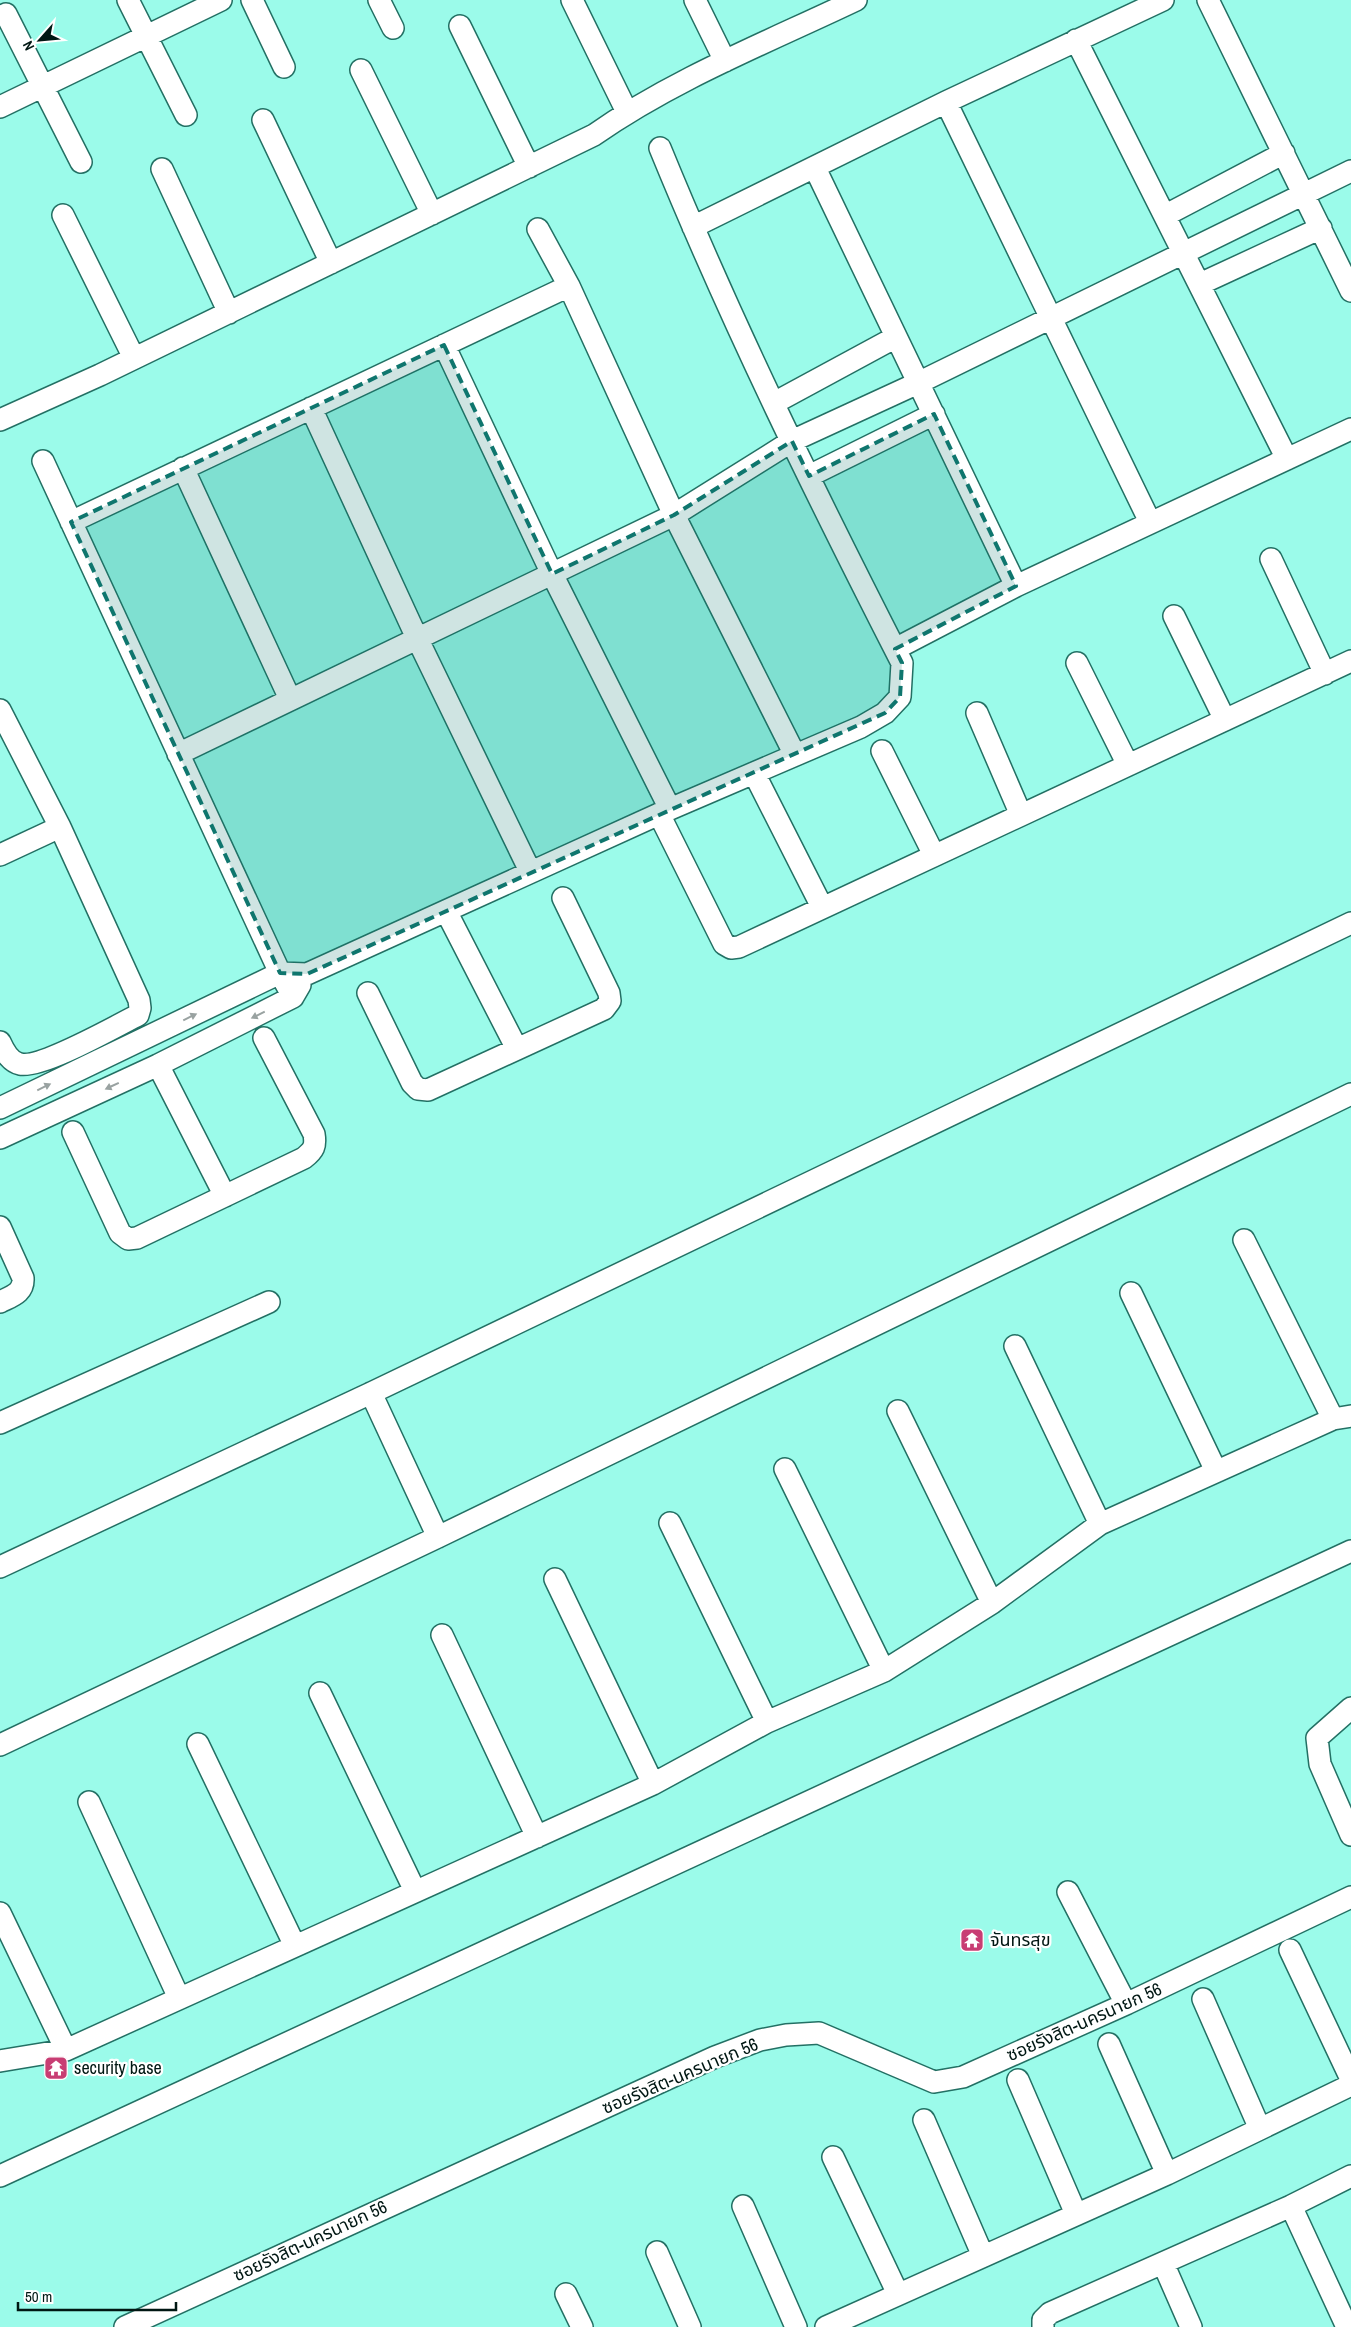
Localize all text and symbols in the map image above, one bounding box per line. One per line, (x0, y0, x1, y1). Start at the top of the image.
north arrow (15, 15, 65, 65)
text: N (19, 38, 38, 54)
one-way arrow (251, 1011, 265, 1019)
one-way arrow (183, 1013, 197, 1021)
one-way arrow (105, 1082, 119, 1090)
one-way arrow (37, 1083, 51, 1091)
temple icon: จันทรสุข (959, 1927, 985, 1953)
place label: จันทรสุข (990, 1927, 1051, 1952)
street label: ซอยรังสิต-นครนายก 56 (1002, 1976, 1165, 2067)
street label: ซอยรังสิต-นครนายก 56 (598, 2031, 762, 2120)
temple icon: security base (43, 2055, 69, 2081)
place label: security base (74, 2055, 162, 2080)
street label: ซอยรังสิต-นครนายก 56 (229, 2194, 391, 2287)
scale bar (18, 2280, 175, 2312)
text: 50 m (25, 2286, 52, 2307)

